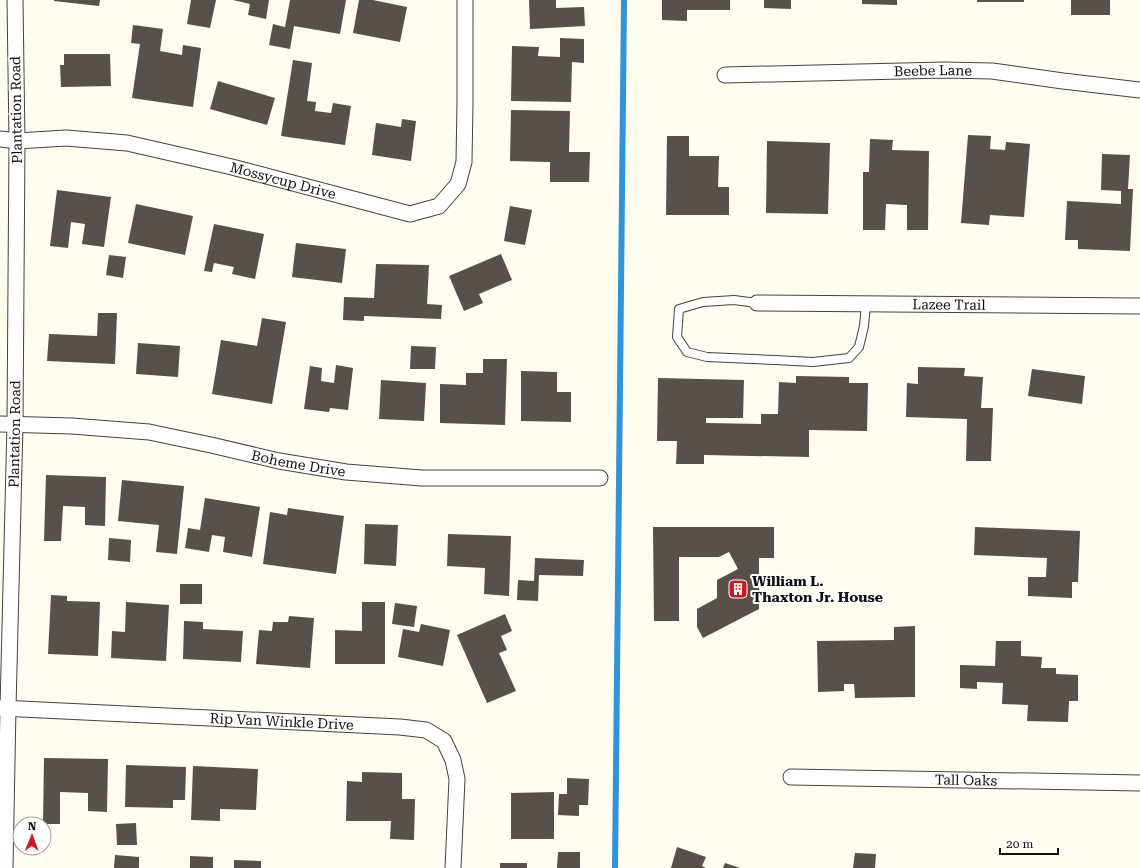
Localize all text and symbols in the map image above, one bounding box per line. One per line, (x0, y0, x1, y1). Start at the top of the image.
street label: Plantation Road (7, 56, 25, 164)
street label: Beebe Lane (894, 62, 972, 79)
street label: Mossycup Drive (228, 159, 338, 202)
street label: Lazee Trail (912, 296, 986, 313)
street label: Plantation Road (5, 380, 23, 488)
street label: Boheme Drive (250, 447, 347, 480)
place label: William L. Thaxton Jr. House (752, 573, 883, 605)
building icon: William L. Thaxton Jr. House (727, 578, 749, 600)
street label: Rip Van Winkle Drive (209, 710, 354, 733)
street label: Tall Oaks (935, 771, 998, 789)
north arrow (12, 816, 52, 856)
text: N (28, 820, 37, 833)
scale bar (1000, 830, 1058, 856)
text: 20 m (1006, 837, 1033, 851)

